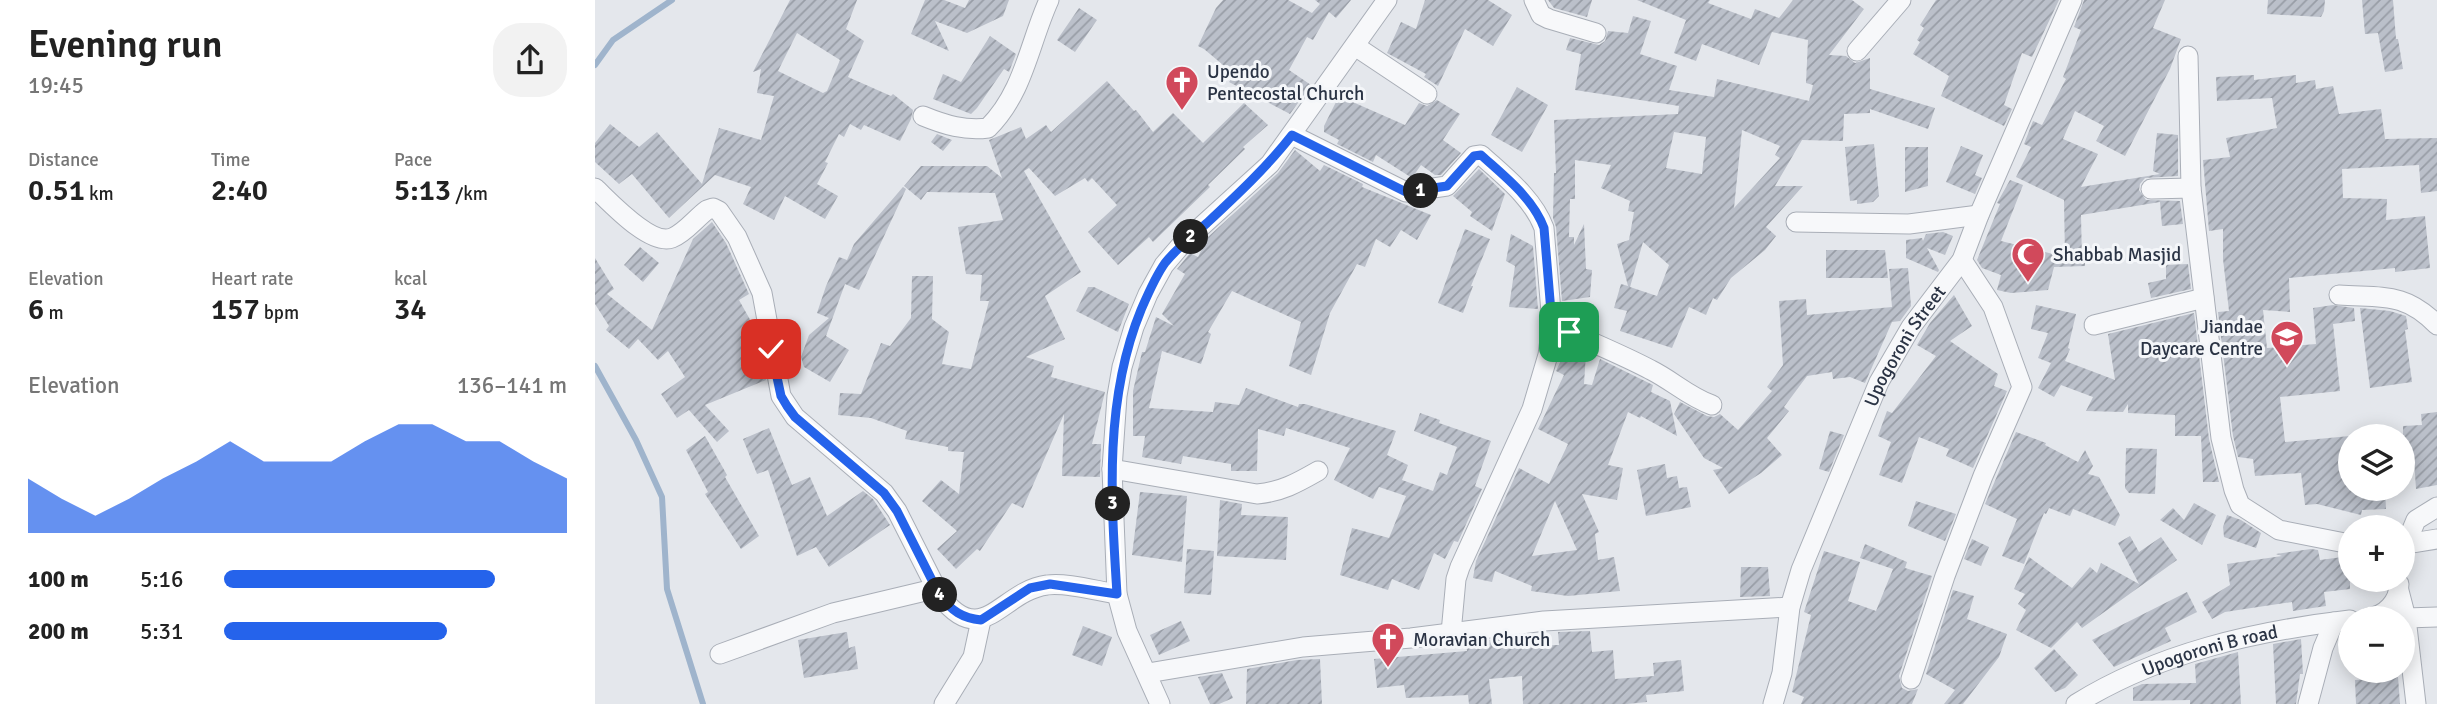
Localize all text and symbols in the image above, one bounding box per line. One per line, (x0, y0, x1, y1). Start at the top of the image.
text: Evening run (28, 21, 222, 68)
button: share (493, 23, 567, 97)
place label: Upendo Pentecostal Church (1207, 60, 1364, 106)
church icon: Upendo Pentecostal Church (1163, 63, 1201, 112)
text: 19:45 (28, 71, 84, 100)
text: Distance (28, 148, 99, 172)
text: Time (211, 148, 250, 172)
text: Pace (394, 148, 432, 172)
text: 0.51 (28, 172, 85, 209)
text: 2:40 (211, 172, 268, 209)
text: 5:13 (394, 172, 451, 209)
pin: 1 (1403, 174, 1439, 208)
text: 1 (1415, 178, 1426, 202)
text: km (85, 182, 114, 206)
text: /km (451, 182, 488, 206)
pin: 2 (1173, 219, 1209, 254)
text: 2 (1185, 224, 1196, 248)
mosque icon: Shabbab Masjid (2009, 235, 2047, 284)
place label: Shabbab Masjid (2053, 243, 2181, 267)
text: Elevation (28, 267, 104, 291)
text: Heart rate (211, 267, 293, 291)
text: kcal (394, 267, 427, 291)
street label: Upogoroni Street (1859, 281, 1952, 410)
text: 6 (28, 291, 44, 328)
text: 157 (211, 291, 260, 328)
text: 34 (394, 291, 426, 328)
text: m (44, 301, 64, 325)
text: bpm (260, 301, 299, 325)
pin (1539, 302, 1599, 362)
icon: arrive (1550, 313, 1588, 351)
place label: Jiandae Daycare Centre (2140, 315, 2263, 361)
school or university icon: Jiandae Daycare Centre (2268, 318, 2306, 367)
pin (741, 319, 801, 379)
icon: check (752, 330, 790, 368)
text: Elevation (28, 371, 120, 400)
text: 136–141 m (457, 371, 567, 400)
map controls (2338, 424, 2415, 683)
button: layers (2338, 424, 2415, 501)
pin: 3 (1095, 486, 1131, 522)
text: 3 (1107, 491, 1118, 515)
button: + (2338, 515, 2415, 592)
text: 100 m (28, 565, 89, 594)
text: 5:16 (140, 565, 183, 594)
pin: 4 (923, 578, 957, 612)
text: 4 (934, 582, 945, 606)
button: − (2338, 606, 2415, 683)
text: 200 m (28, 617, 89, 646)
text: 5:31 (140, 617, 183, 646)
church icon: Moravian Church (1369, 620, 1407, 669)
street label: Upogoroni B road (2138, 620, 2280, 682)
place label: Moravian Church (1413, 628, 1550, 652)

